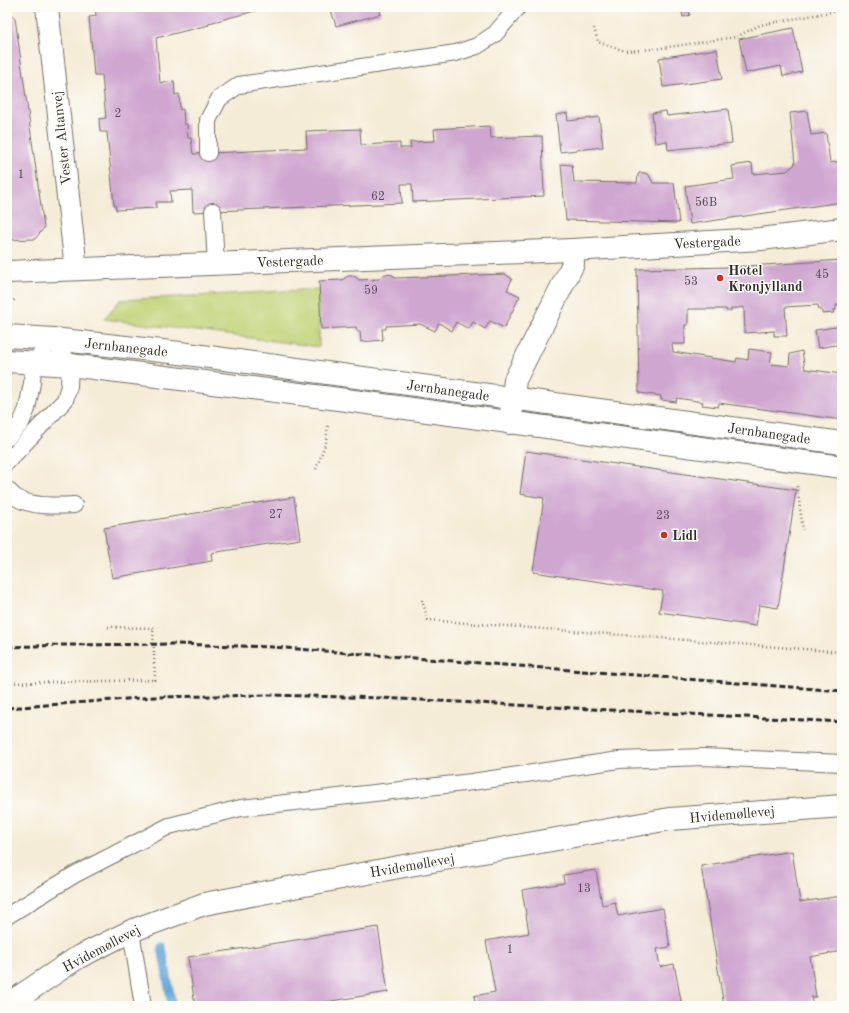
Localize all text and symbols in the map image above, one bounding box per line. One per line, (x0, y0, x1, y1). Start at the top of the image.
street label: Vester Altanvej (50, 90, 74, 186)
house number: 2 (115, 108, 121, 120)
house number: 1 (18, 169, 24, 181)
house number: 62 (371, 191, 385, 203)
house number: 56B (695, 196, 717, 209)
street label: Vestergade (673, 234, 741, 252)
street label: Vestergade (256, 254, 324, 270)
place label: Hotel Kronjylland (728, 264, 803, 294)
house number: 45 (815, 268, 829, 281)
marker: Hotel Kronjylland (715, 273, 725, 283)
house number: 53 (684, 275, 698, 288)
house number: 59 (364, 284, 378, 297)
street label: Jernbanegade (84, 337, 168, 359)
street label: Jernbanegade (405, 378, 490, 404)
street label: Jernbanegade (726, 421, 811, 447)
house number: 27 (269, 509, 283, 521)
house number: 23 (656, 510, 670, 522)
place label: Lidl (672, 529, 697, 543)
marker: Lidl (659, 530, 669, 540)
street label: Hvidemøllevej (689, 804, 775, 826)
street label: Hvidemøllevej (369, 852, 456, 880)
house number: 13 (577, 883, 591, 895)
street label: Hvidemøllevej (60, 923, 143, 975)
house number: 1 (507, 944, 513, 956)

